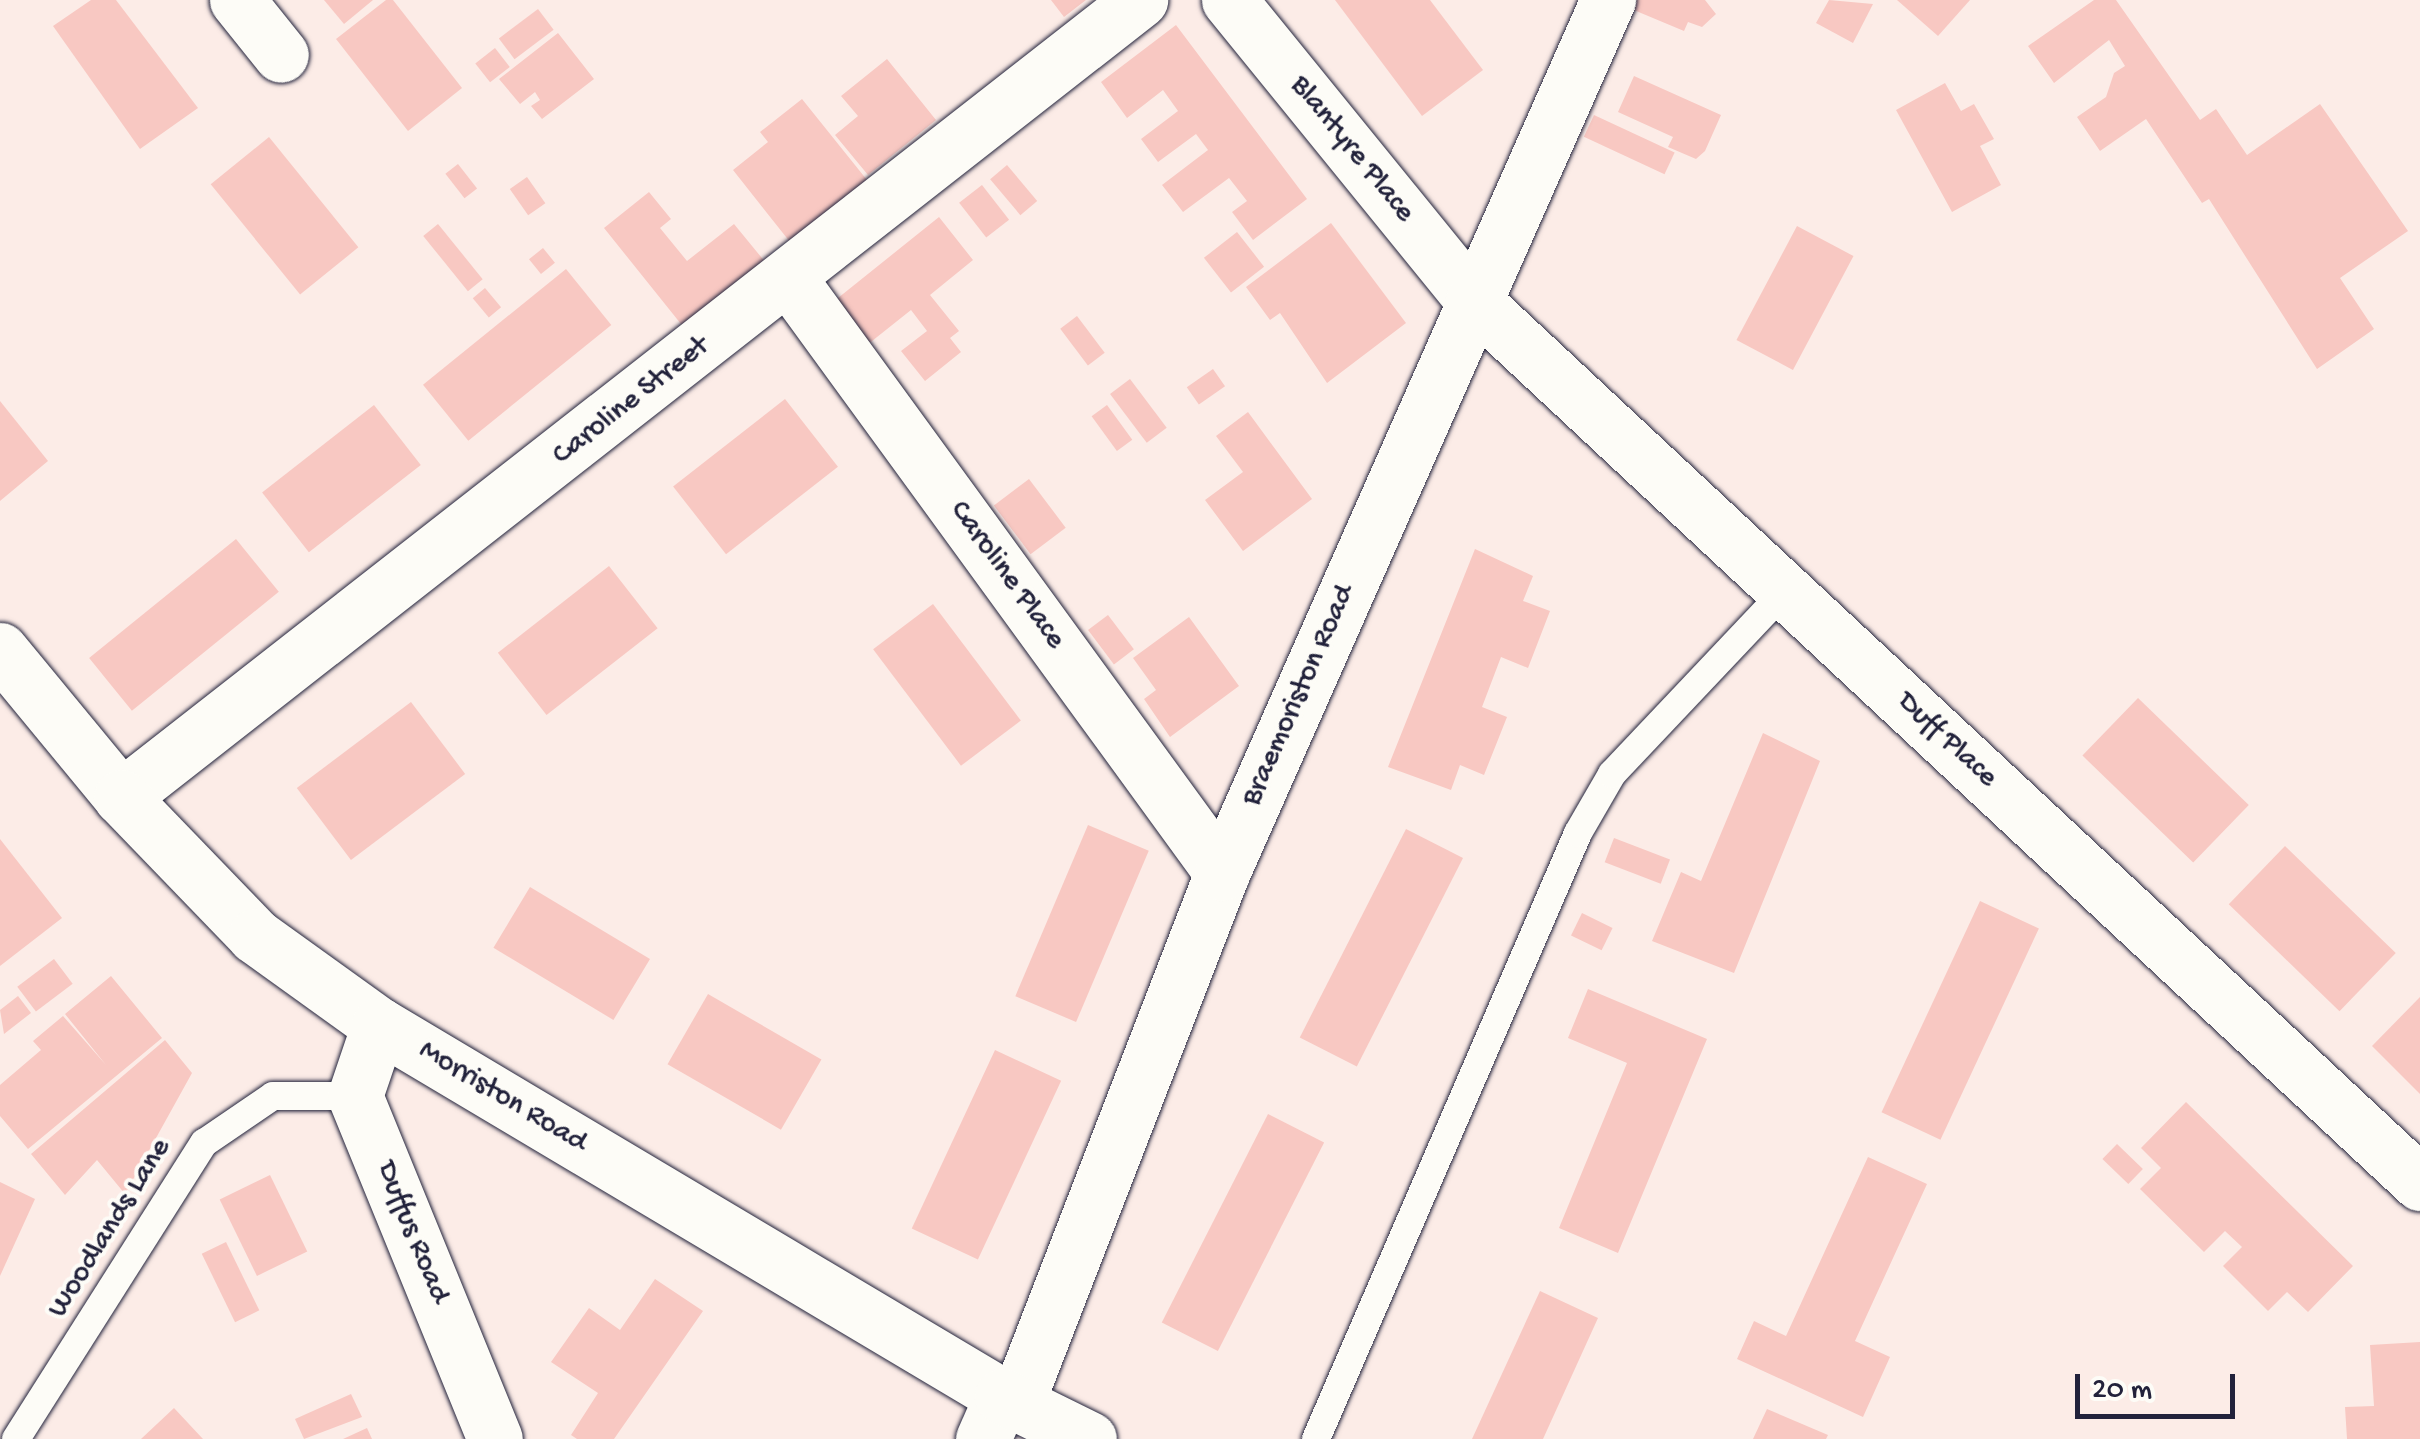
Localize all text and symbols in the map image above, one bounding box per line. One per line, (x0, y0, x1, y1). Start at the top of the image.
street label: Blantyre Place (1281, 69, 1421, 231)
street label: Caroline Street (546, 330, 718, 474)
street label: Caroline Place (940, 495, 1072, 657)
street label: Braemoriston Road (1235, 580, 1365, 812)
street label: Duff Place (1888, 685, 2004, 797)
street label: Morriston Road (411, 1034, 593, 1162)
street label: Woodlands Lane (41, 1133, 181, 1325)
street label: Duffus Road (366, 1157, 456, 1309)
scale bar (2080, 1354, 2240, 1416)
text: 20 m (2092, 1374, 2152, 1409)

